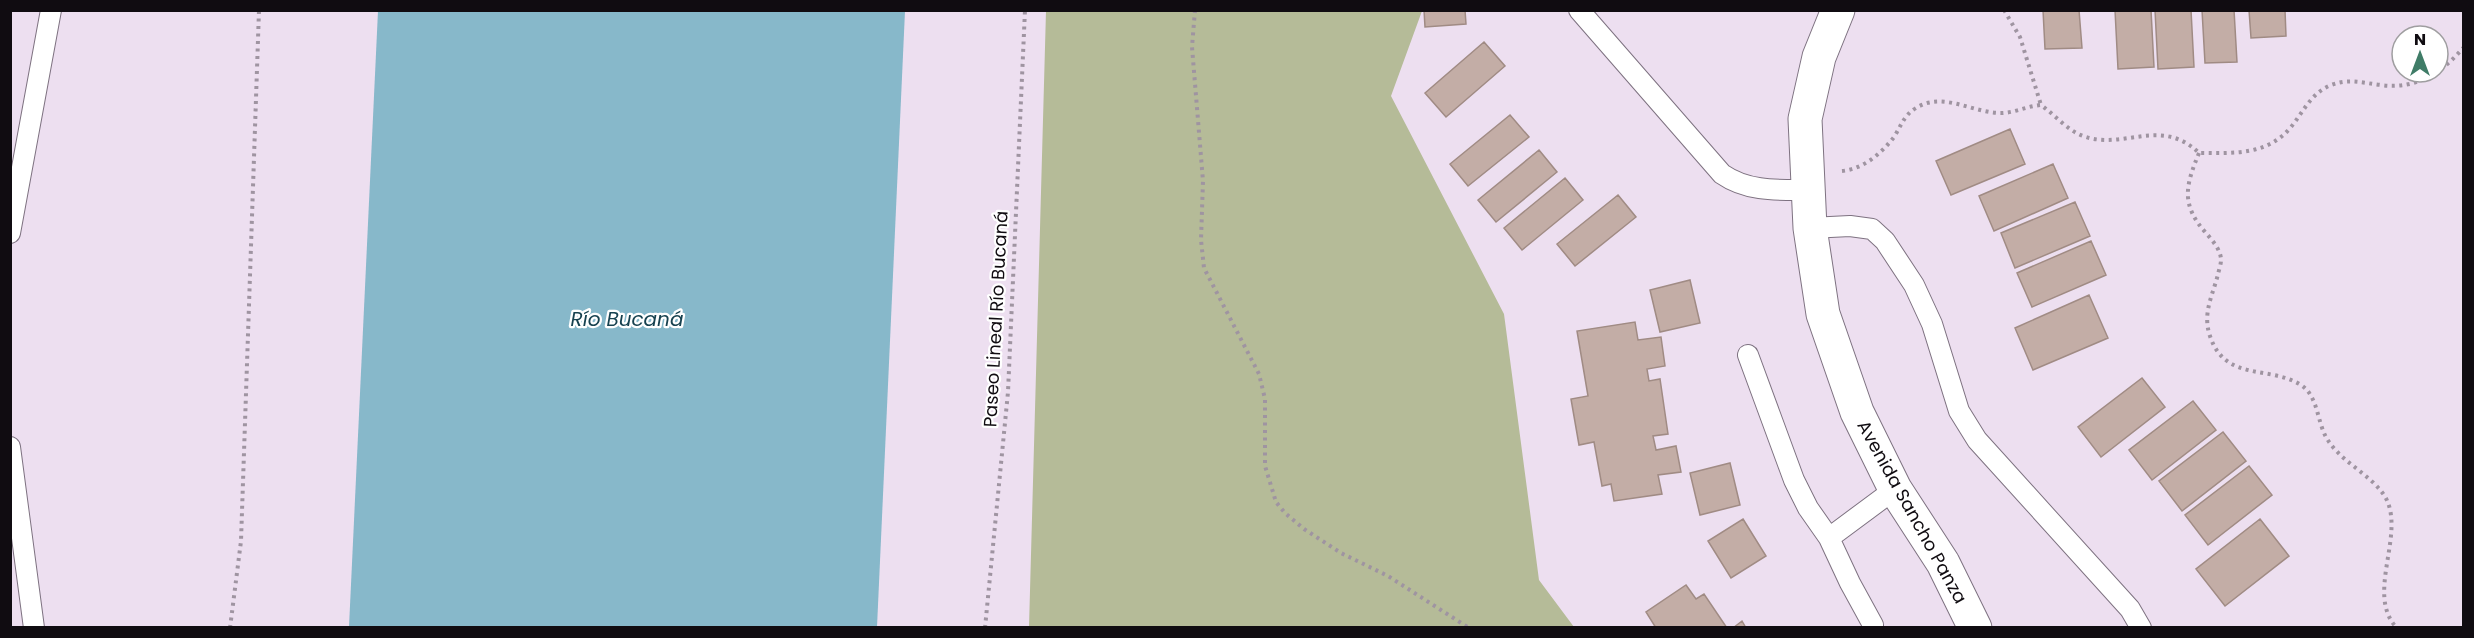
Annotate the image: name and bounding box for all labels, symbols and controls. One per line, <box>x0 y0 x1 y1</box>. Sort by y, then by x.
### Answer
north arrow <box>2390 24 2450 84</box>
text: N <box>2414 28 2426 51</box>
street label: Paseo Lineal Río Bucaná <box>977 210 1014 428</box>
water label: Río Bucaná <box>571 305 683 333</box>
street label: Avenida Sancho Panza <box>1852 416 1973 608</box>

